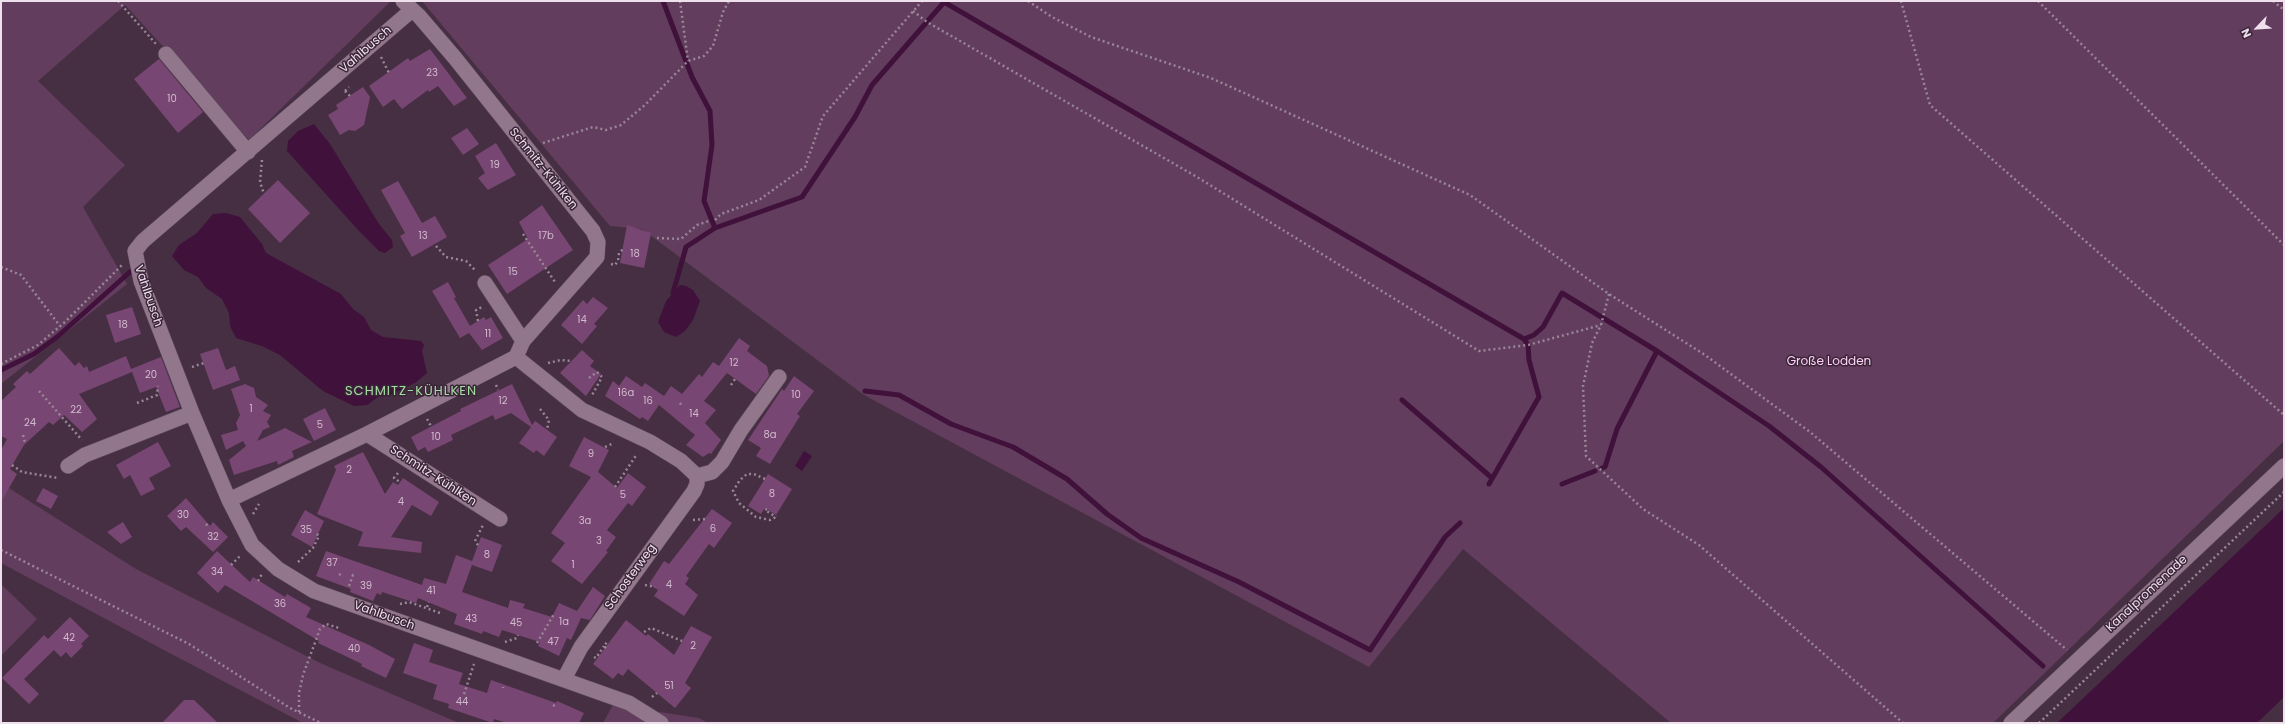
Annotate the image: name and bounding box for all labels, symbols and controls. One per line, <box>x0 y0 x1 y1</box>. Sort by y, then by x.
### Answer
north arrow <box>2237 8 2277 48</box>
street label: Vahlbusch <box>337 24 395 76</box>
text: N <box>2237 26 2255 40</box>
house number: 23 <box>426 67 438 79</box>
house number: 10 <box>167 93 177 105</box>
street label: Schmitz-Kühlken <box>506 125 580 213</box>
house number: 19 <box>490 159 500 171</box>
house number: 13 <box>418 230 428 242</box>
house number: 17b <box>538 230 554 242</box>
house number: 18 <box>630 248 640 260</box>
street label: Vahlbusch <box>131 263 165 329</box>
house number: 15 <box>508 266 518 278</box>
house number: 14 <box>577 314 587 326</box>
house number: 18 <box>118 319 128 331</box>
house number: 11 <box>485 328 491 340</box>
park label: Große Lodden <box>1787 355 1871 369</box>
house number: 12 <box>730 357 738 369</box>
house number: 20 <box>145 369 157 381</box>
district label: SCHMITZ-KÜHLKEN <box>345 384 477 400</box>
house number: 16a <box>618 387 634 399</box>
house number: 10 <box>791 389 801 401</box>
house number: 12 <box>499 395 507 407</box>
house number: 16 <box>643 395 653 407</box>
house number: 1 <box>249 403 253 415</box>
house number: 22 <box>70 404 82 416</box>
house number: 14 <box>689 408 699 420</box>
house number: 24 <box>24 417 36 429</box>
house number: 5 <box>317 419 323 431</box>
house number: 8a <box>763 429 777 441</box>
house number: 10 <box>431 431 441 443</box>
street label: Schmitz-Kühlken <box>387 443 479 509</box>
house number: 9 <box>588 448 594 460</box>
house number: 2 <box>346 464 352 476</box>
house number: 8 <box>769 488 775 500</box>
house number: 5 <box>620 489 626 501</box>
house number: 4 <box>398 496 404 508</box>
house number: 30 <box>177 509 189 521</box>
house number: 3a <box>579 515 591 527</box>
house number: 6 <box>710 523 716 535</box>
house number: 35 <box>300 524 312 536</box>
house number: 32 <box>207 531 219 543</box>
house number: 3 <box>596 535 602 547</box>
street label: Schosterweg <box>602 541 660 613</box>
house number: 8 <box>484 549 490 561</box>
street label: Kanalpromenade <box>2104 553 2190 635</box>
house number: 37 <box>326 557 338 569</box>
house number: 1 <box>571 559 575 571</box>
house number: 34 <box>211 566 223 578</box>
house number: 4 <box>666 579 672 591</box>
house number: 39 <box>360 580 372 592</box>
house number: 41 <box>426 585 436 597</box>
house number: 36 <box>274 598 286 610</box>
street label: Vahlbusch <box>352 598 416 634</box>
house number: 43 <box>465 613 477 625</box>
house number: 1a <box>559 616 569 628</box>
house number: 45 <box>510 617 522 629</box>
house number: 42 <box>63 632 75 644</box>
house number: 47 <box>547 636 559 648</box>
house number: 2 <box>690 640 696 652</box>
house number: 40 <box>348 643 360 655</box>
house number: 51 <box>664 680 674 692</box>
house number: 44 <box>456 696 468 708</box>

